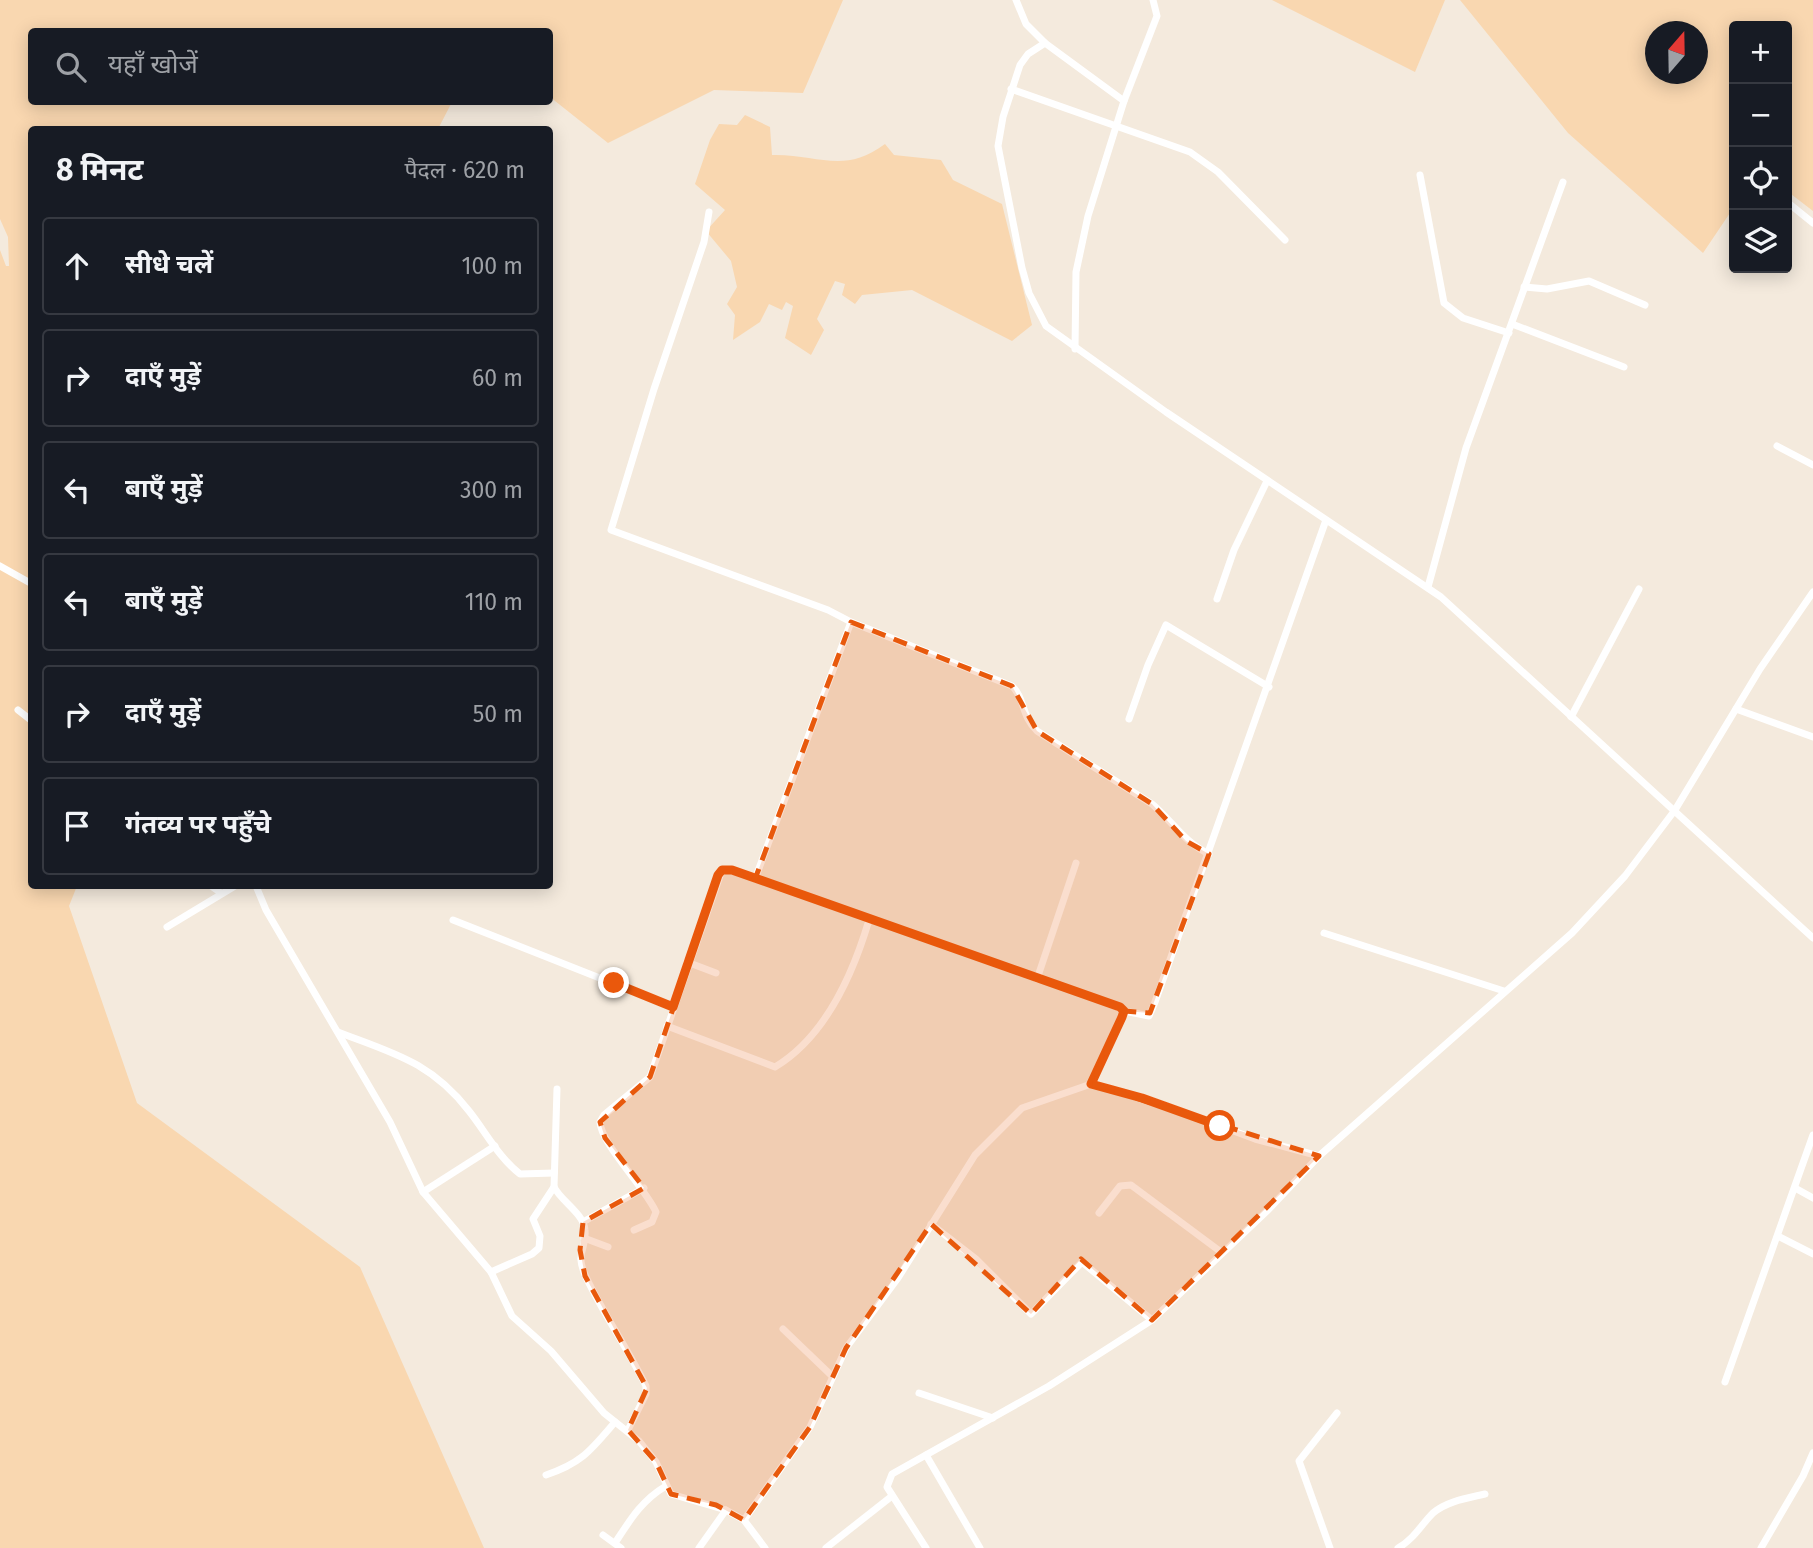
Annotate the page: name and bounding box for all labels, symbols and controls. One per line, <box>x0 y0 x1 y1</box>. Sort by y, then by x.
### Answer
north arrow <box>1645 21 1708 84</box>
map controls <box>1729 21 1792 273</box>
button: + <box>1729 21 1792 84</box>
search box <box>28 28 553 105</box>
icon: search <box>52 48 90 86</box>
text: यहाँ खोजें <box>108 49 198 80</box>
button: − <box>1729 84 1792 147</box>
button: locate <box>1729 147 1792 210</box>
text: 8 मिनट <box>56 152 144 188</box>
text: पैदल · 620 m <box>404 156 525 184</box>
button: layers <box>1729 210 1792 273</box>
icon: ahead <box>58 247 96 285</box>
text: सीधे चलें <box>125 249 213 280</box>
text: 100 m <box>462 252 523 280</box>
icon: right <box>58 359 96 397</box>
text: दाएँ मुड़ें <box>125 361 201 392</box>
text: 60 m <box>472 364 523 392</box>
icon: left <box>58 471 96 509</box>
text: बाएँ मुड़ें <box>125 473 202 504</box>
text: 300 m <box>460 476 523 504</box>
icon: left <box>58 583 96 621</box>
text: बाएँ मुड़ें <box>125 585 202 616</box>
text: 110 m <box>465 588 523 616</box>
icon: right <box>58 695 96 733</box>
text: दाएँ मुड़ें <box>125 697 201 728</box>
text: 50 m <box>473 700 523 728</box>
icon: arrive <box>58 807 96 845</box>
text: गंतव्य पर पहुँचे <box>125 809 271 840</box>
route end <box>598 967 629 998</box>
route start <box>1204 1110 1235 1141</box>

